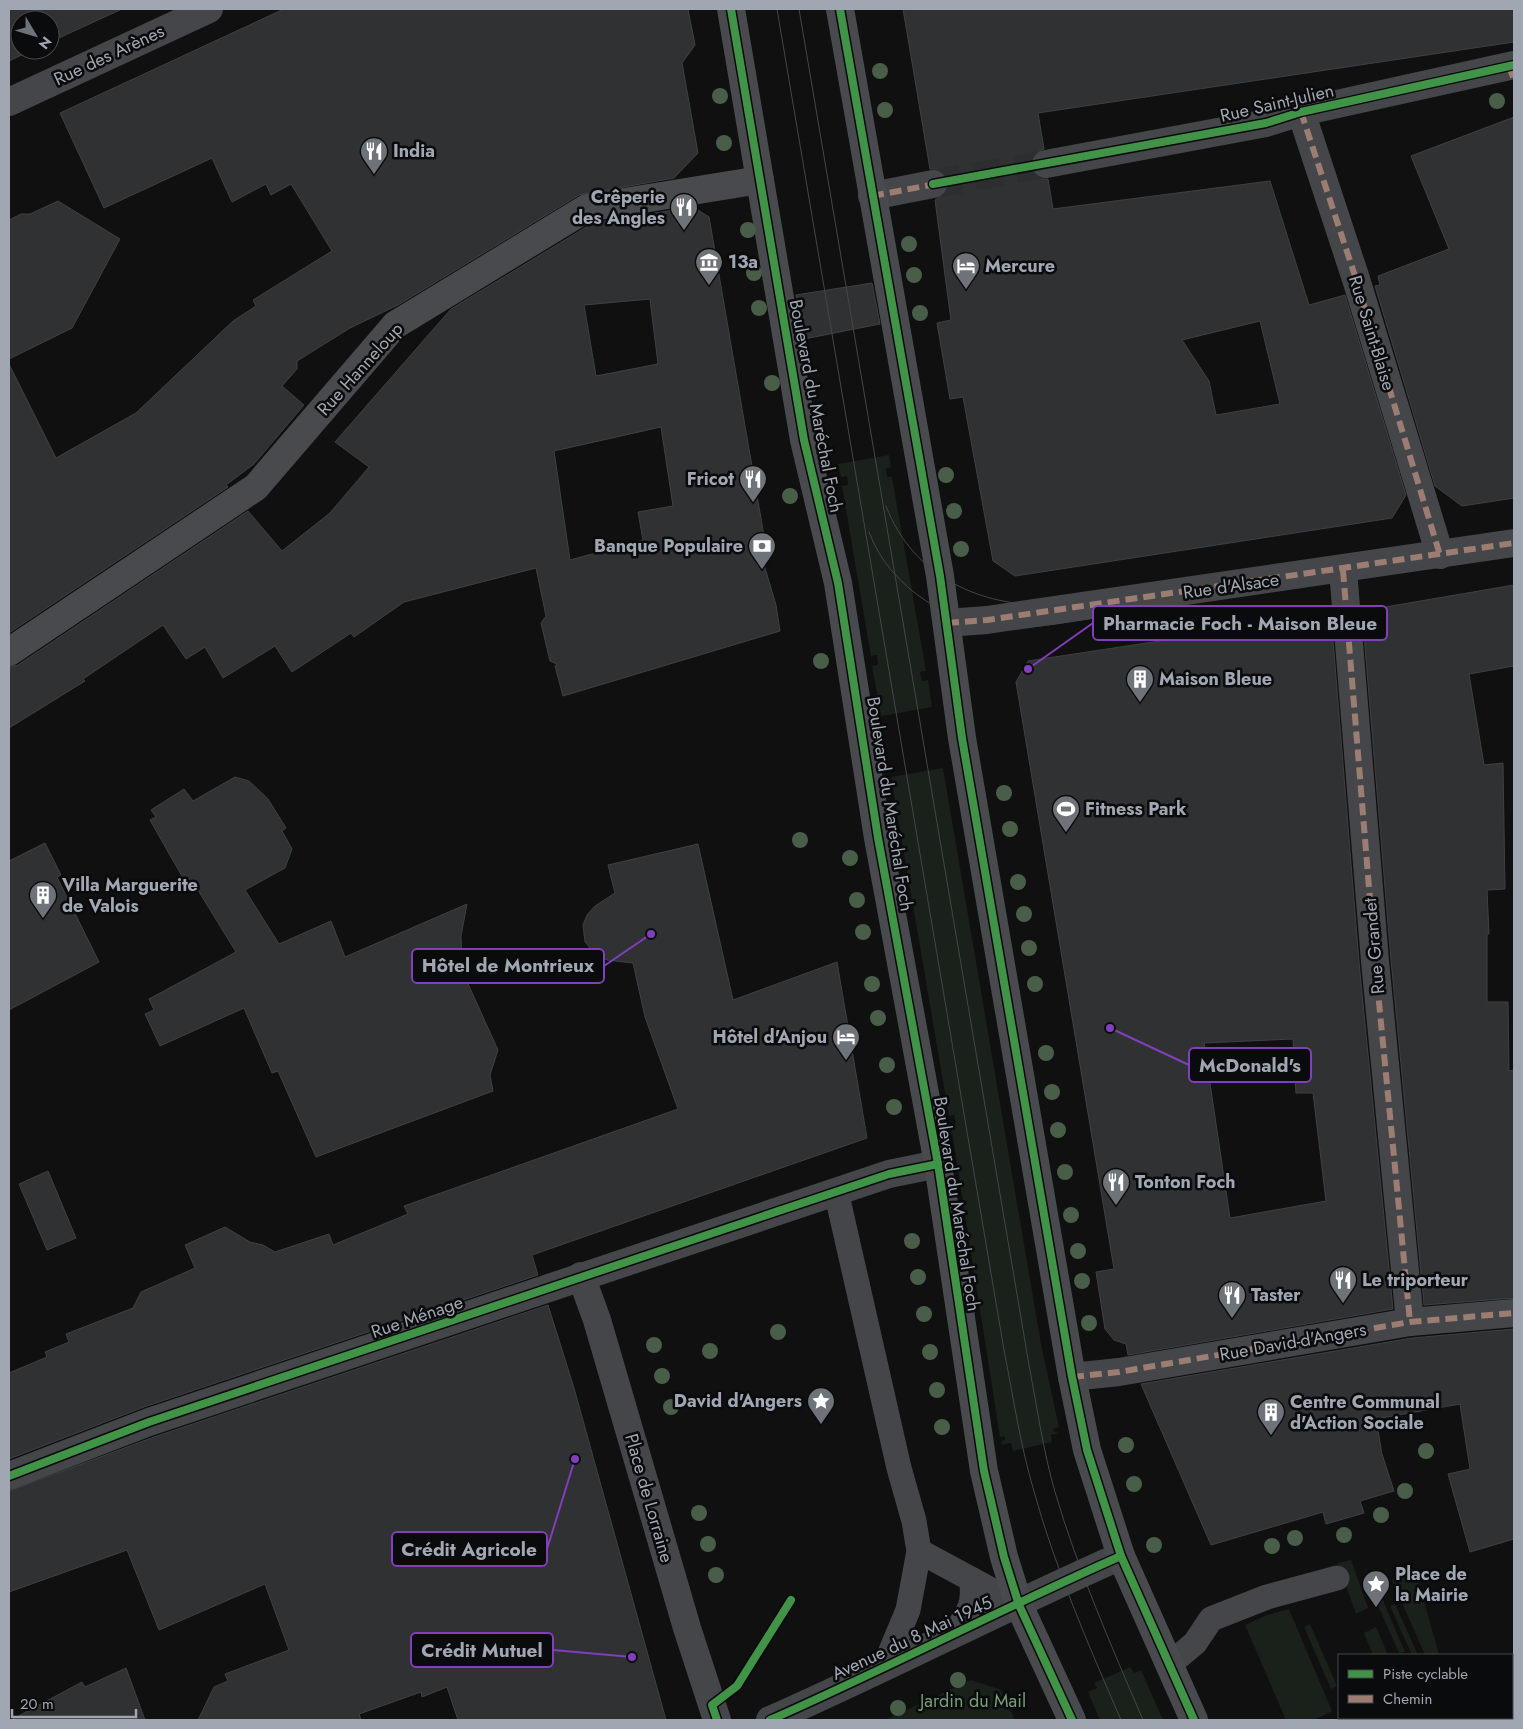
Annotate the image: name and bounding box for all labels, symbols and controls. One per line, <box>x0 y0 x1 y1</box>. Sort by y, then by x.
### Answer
north arrow <box>10 10 60 60</box>
street label: Rue des Arènes <box>49 18 169 92</box>
text: N <box>34 32 57 54</box>
street label: Rue Saint-Julien <box>1217 77 1337 129</box>
restaurant icon: India <box>359 136 389 175</box>
place label: India <box>393 138 435 164</box>
place label: Crêperie des Angles <box>572 184 665 231</box>
restaurant icon: Crêperie des Angles <box>669 192 699 231</box>
museum icon: 13a <box>694 247 724 286</box>
place label: 13a <box>728 249 758 275</box>
hotel icon: Mercure <box>951 251 981 290</box>
place label: Mercure <box>985 253 1055 279</box>
street label: Rue Saint-Blaise <box>1342 272 1402 394</box>
street label: Boulevard du Maréchal Foch <box>783 297 849 515</box>
street label: Rue Hanneloup <box>311 317 409 421</box>
restaurant icon: Fricot <box>738 464 768 503</box>
place label: Fricot <box>687 466 734 492</box>
bank icon: Banque Populaire <box>747 531 777 570</box>
place label: Banque Populaire <box>594 533 743 559</box>
street label: Rue d'Alsace <box>1181 566 1281 606</box>
callout: Pharmacie Foch - Maison Bleue <box>1093 606 1387 640</box>
text: Pharmacie Foch - Maison Bleue <box>1103 610 1377 637</box>
building icon: Maison Bleue <box>1125 664 1155 703</box>
place label: Maison Bleue <box>1159 666 1272 692</box>
street label: Boulevard du Maréchal Foch <box>860 695 920 913</box>
sports icon: Fitness Park <box>1051 794 1081 833</box>
place label: Fitness Park <box>1085 796 1187 822</box>
place label: Villa Marguerite de Valois <box>61 872 198 919</box>
building icon: Villa Marguerite de Valois <box>28 880 58 919</box>
street label: Rue Grandet <box>1357 896 1391 995</box>
callout: Hôtel de Montrieux <box>412 949 604 983</box>
text: Hôtel de Montrieux <box>422 952 595 979</box>
hotel icon: Hôtel d'Anjou <box>831 1022 861 1061</box>
place label: Hôtel d'Anjou <box>713 1024 827 1050</box>
callout: McDonald's <box>1189 1048 1311 1082</box>
text: McDonald's <box>1199 1052 1301 1079</box>
street label: Boulevard du Maréchal Foch <box>927 1095 987 1313</box>
restaurant icon: Tonton Foch <box>1101 1167 1131 1206</box>
place label: Tonton Foch <box>1135 1169 1236 1195</box>
restaurant icon: Le triporteur <box>1328 1265 1358 1304</box>
place label: Le triporteur <box>1362 1267 1469 1293</box>
restaurant icon: Taster <box>1217 1280 1247 1319</box>
place label: Taster <box>1251 1282 1301 1308</box>
street label: Rue Ménage <box>368 1289 466 1345</box>
street label: Rue David-d'Angers <box>1218 1316 1368 1368</box>
place icon: David d'Angers <box>806 1386 836 1425</box>
place label: David d'Angers <box>674 1388 802 1414</box>
place label: Centre Communal d'Action Sociale <box>1290 1389 1440 1436</box>
building icon: Centre Communal d'Action Sociale <box>1256 1397 1286 1436</box>
street label: Place de Lorraine <box>618 1430 680 1566</box>
callout: Crédit Agricole <box>392 1532 547 1566</box>
text: Crédit Agricole <box>401 1536 537 1563</box>
place label: Place de la Mairie <box>1395 1561 1468 1608</box>
place icon: Place de la Mairie <box>1361 1569 1391 1608</box>
street label: Avenue du 8 Mai 1945 <box>828 1589 996 1687</box>
callout: Crédit Mutuel <box>411 1633 553 1667</box>
text: Crédit Mutuel <box>421 1637 543 1664</box>
legend <box>1338 1654 1513 1719</box>
text: Piste cyclable <box>1383 1663 1468 1685</box>
scale bar <box>12 1686 136 1718</box>
park label: Jardin du Mail <box>918 1688 1026 1714</box>
text: Chemin <box>1383 1688 1432 1710</box>
text: 20 m <box>20 1693 54 1715</box>

